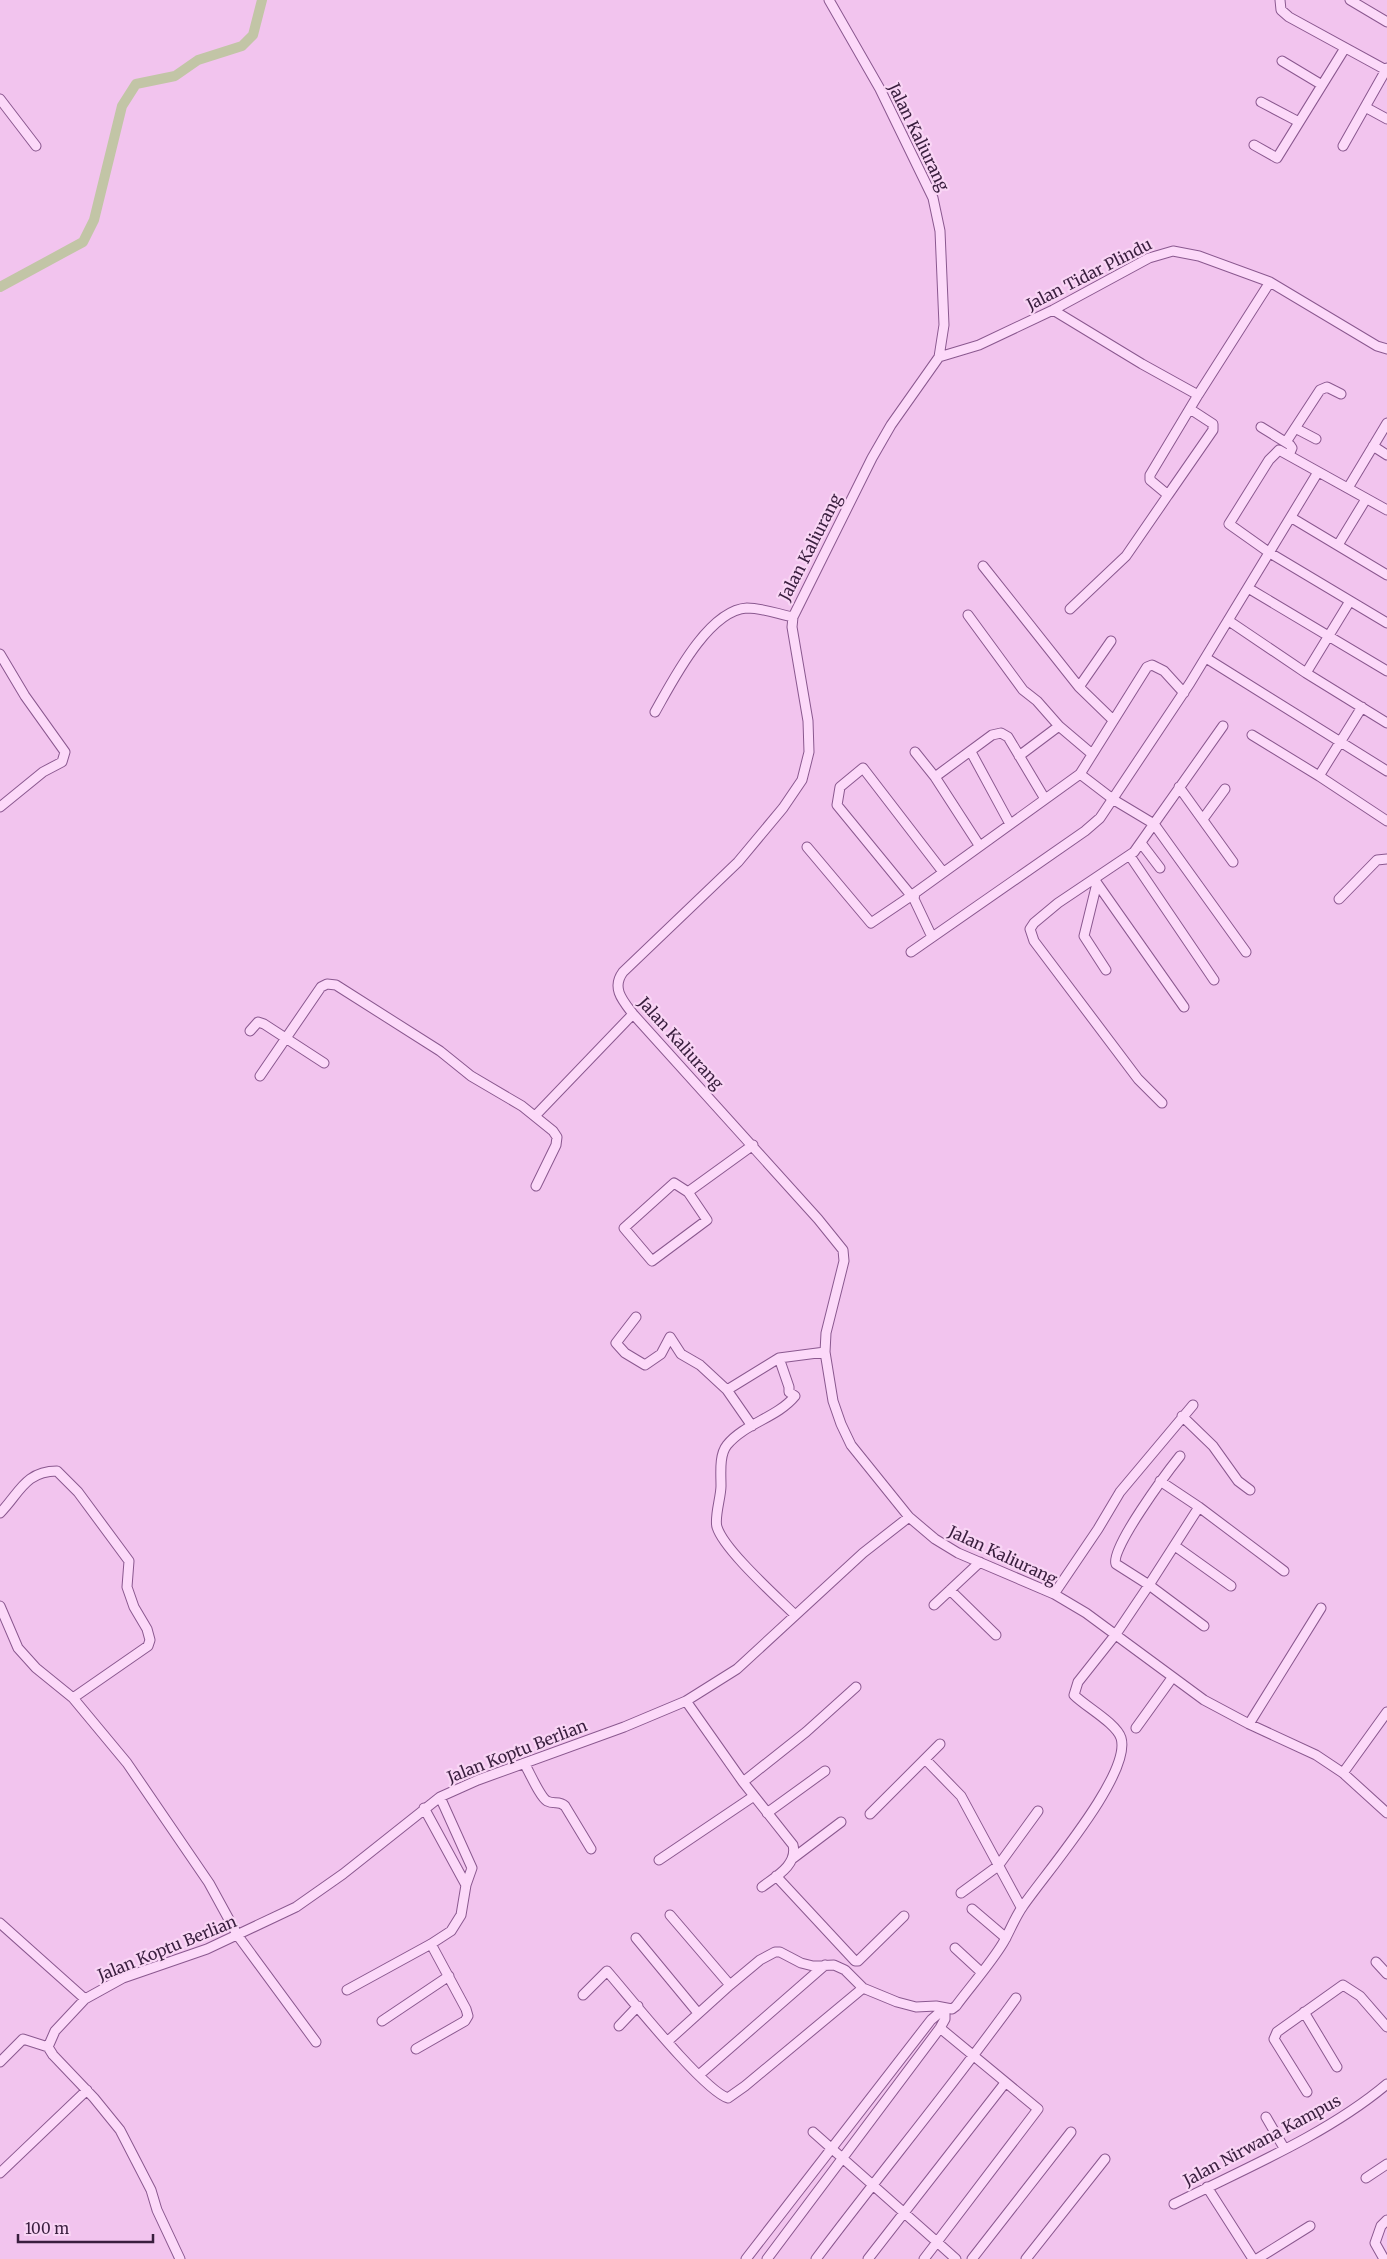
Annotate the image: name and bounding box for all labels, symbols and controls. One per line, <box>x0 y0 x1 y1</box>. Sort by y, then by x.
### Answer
street label: Jalan Kaliurang <box>884 79 954 195</box>
street label: Jalan Tidar Plindu <box>1022 234 1155 315</box>
street label: Jalan Kaliurang <box>774 490 846 605</box>
street label: Jalan Kaliurang <box>633 992 728 1094</box>
street label: Jalan Kaliurang <box>944 1521 1061 1589</box>
street label: Jalan Koptu Berlian <box>443 1715 590 1787</box>
street label: Jalan Koptu Berlian <box>94 1911 240 1985</box>
street label: Jalan Nirwana Kampus <box>1179 2090 1344 2190</box>
scale bar <box>18 2212 152 2244</box>
text: 100 m <box>25 2219 69 2238</box>

